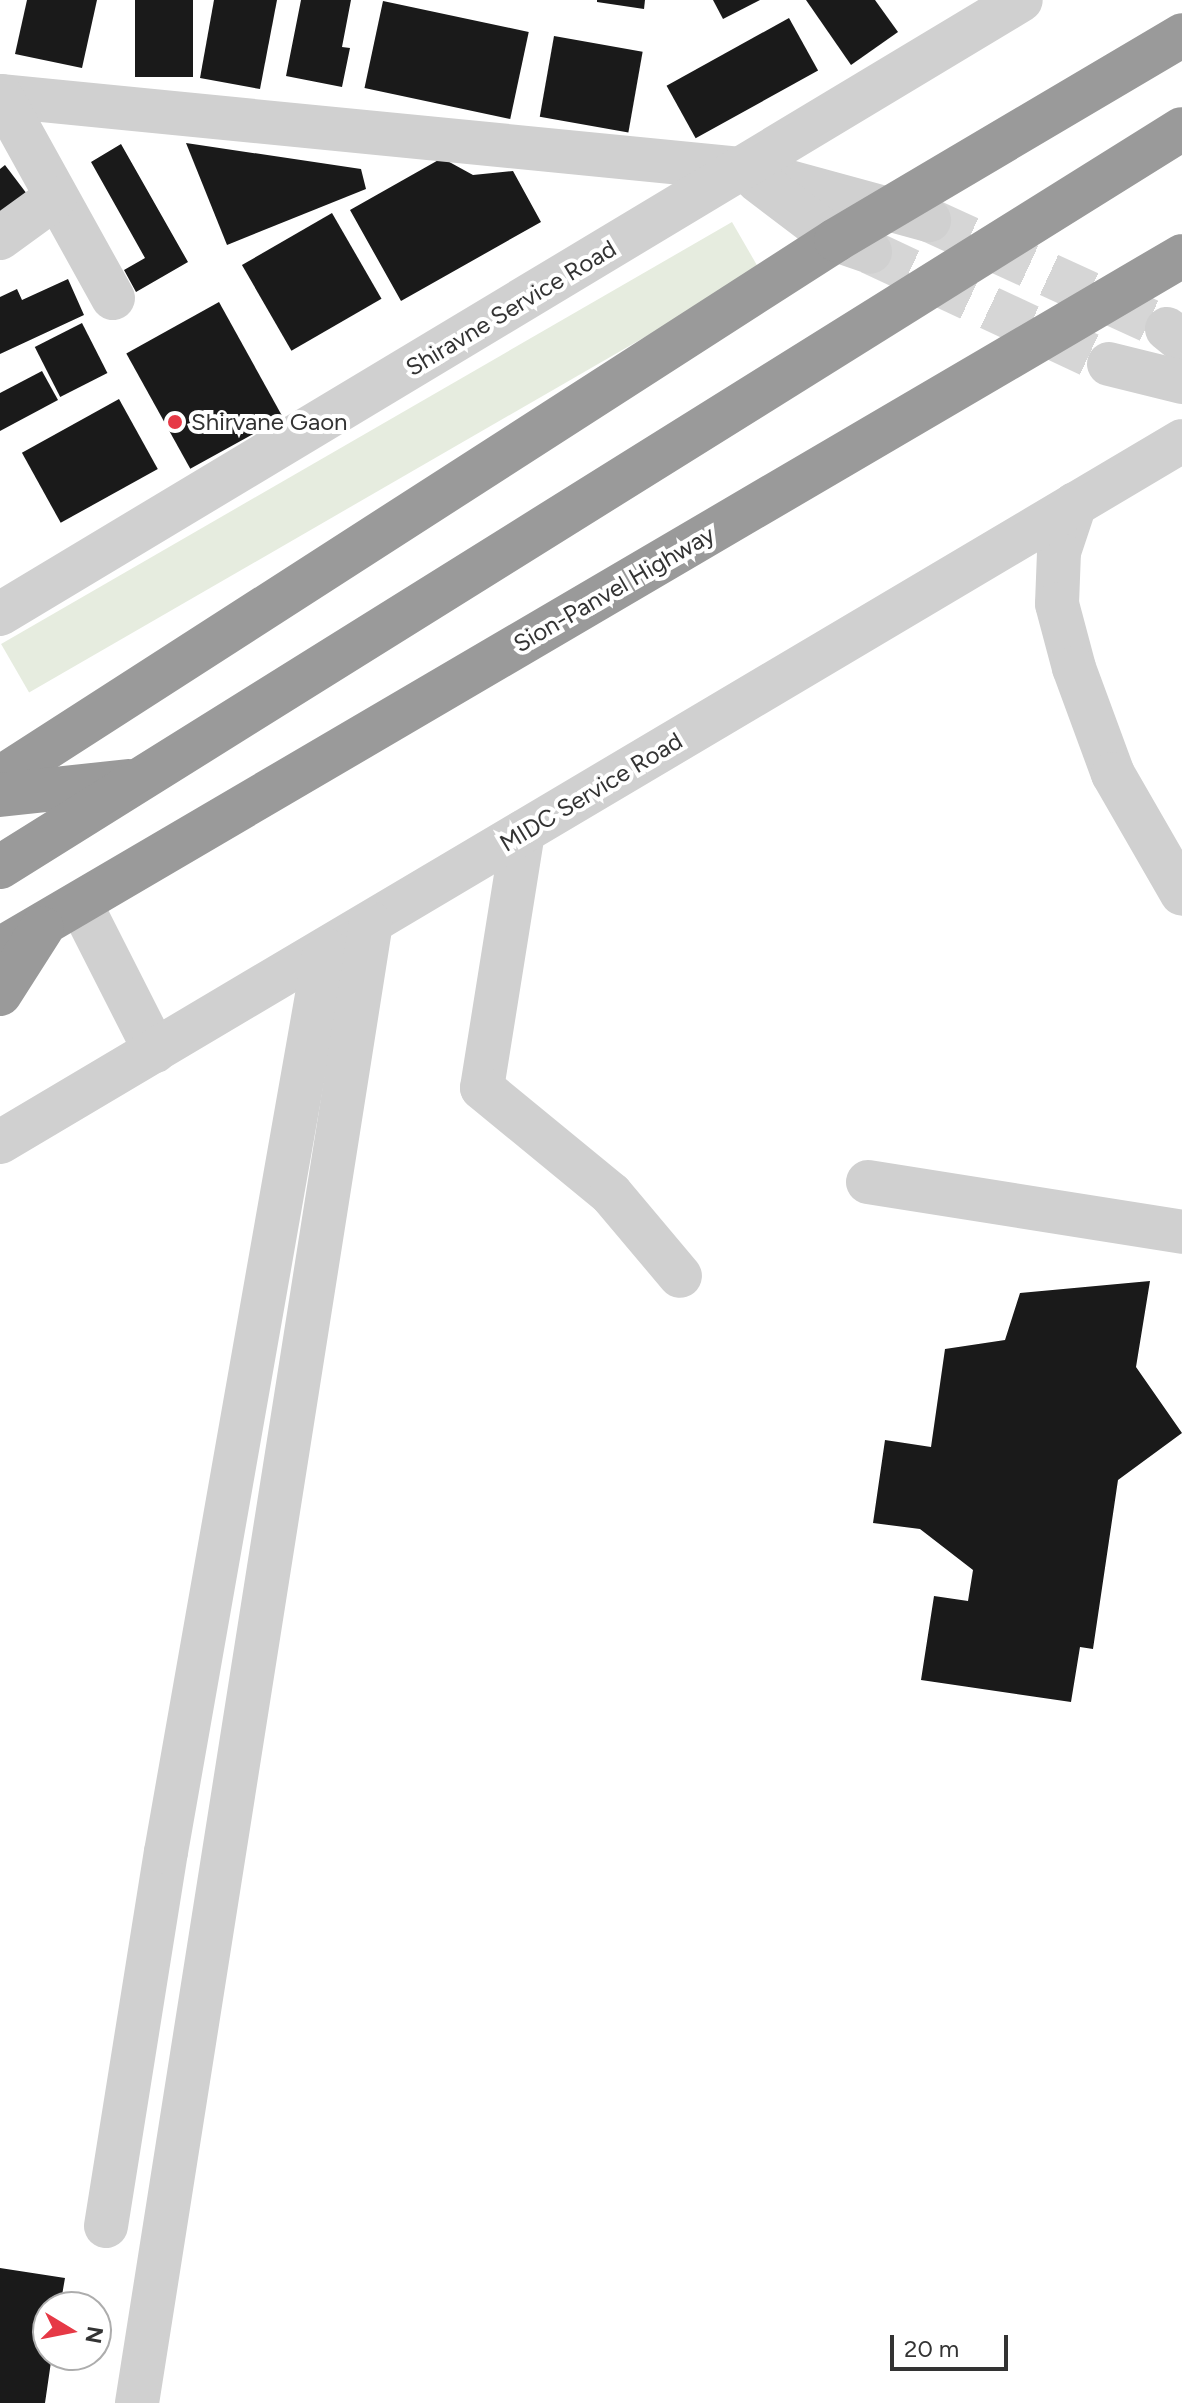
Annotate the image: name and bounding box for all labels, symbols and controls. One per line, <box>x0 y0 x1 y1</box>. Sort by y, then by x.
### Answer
street label: Shiravne Service Road <box>401 234 621 382</box>
place label: Shirvane Gaon <box>191 408 347 436</box>
marker: Shirvane Gaon <box>166 413 184 431</box>
street label: Sion-Panvel Highway <box>508 520 720 658</box>
street label: MIDC Service Road <box>495 726 687 858</box>
north arrow <box>32 2291 112 2371</box>
scale bar <box>894 2319 1012 2369</box>
text: N <box>79 2324 109 2346</box>
text: 20 m <box>904 2334 959 2363</box>

